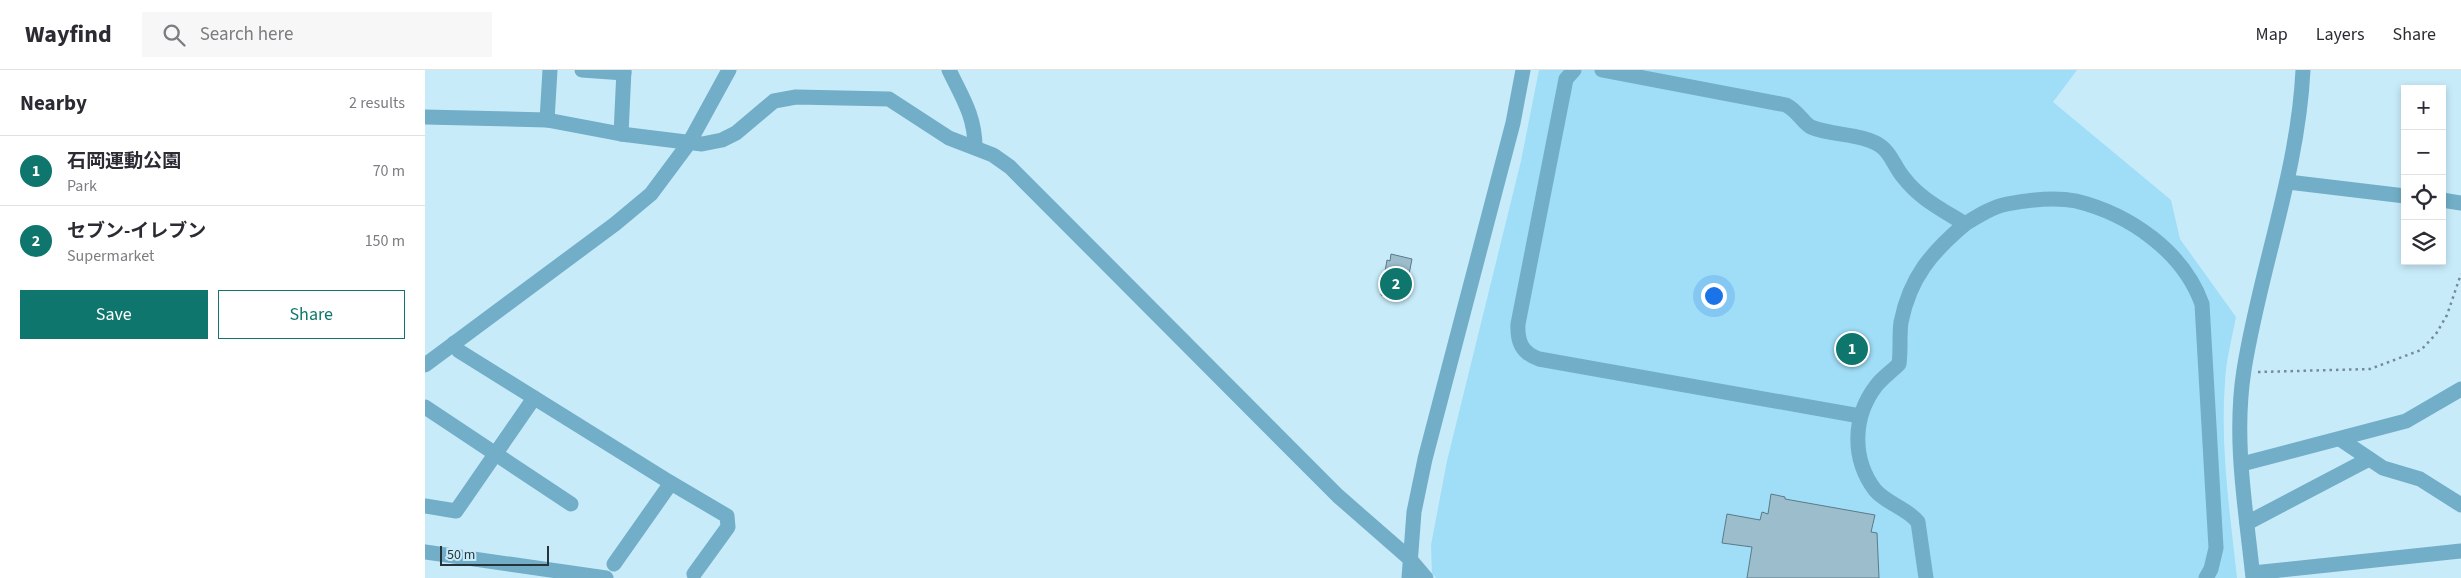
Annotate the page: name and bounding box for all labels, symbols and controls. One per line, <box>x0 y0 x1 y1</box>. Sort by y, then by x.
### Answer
search box <box>142 12 492 57</box>
text: Wayfind <box>25 17 112 52</box>
icon: search <box>160 21 188 49</box>
text: Search here <box>200 21 293 48</box>
text: Map <box>2256 22 2288 47</box>
text: Layers <box>2316 22 2365 47</box>
text: Share <box>2393 22 2436 47</box>
map controls <box>2401 85 2446 265</box>
button: + <box>2401 85 2446 130</box>
text: Nearby <box>20 88 87 118</box>
text: 2 results <box>349 92 405 114</box>
button: − <box>2401 130 2446 175</box>
text: 石岡運動公園 <box>67 148 181 175</box>
text: 1 <box>32 160 40 182</box>
text: 70 m <box>373 160 405 182</box>
text: Park <box>67 175 97 197</box>
button: locate <box>2401 175 2446 220</box>
text: セブン-イレブン <box>67 218 206 245</box>
button: layers <box>2401 220 2446 265</box>
text: 2 <box>32 230 40 252</box>
text: 150 m <box>365 230 405 252</box>
text: Supermarket <box>67 245 154 267</box>
pin: 2 <box>1380 265 1412 303</box>
your location <box>1701 283 1727 309</box>
button: Save <box>20 290 208 339</box>
button: Share <box>218 290 405 339</box>
pin: 1 <box>1836 330 1868 368</box>
scale bar <box>440 543 549 566</box>
text: 50 m <box>447 545 475 565</box>

